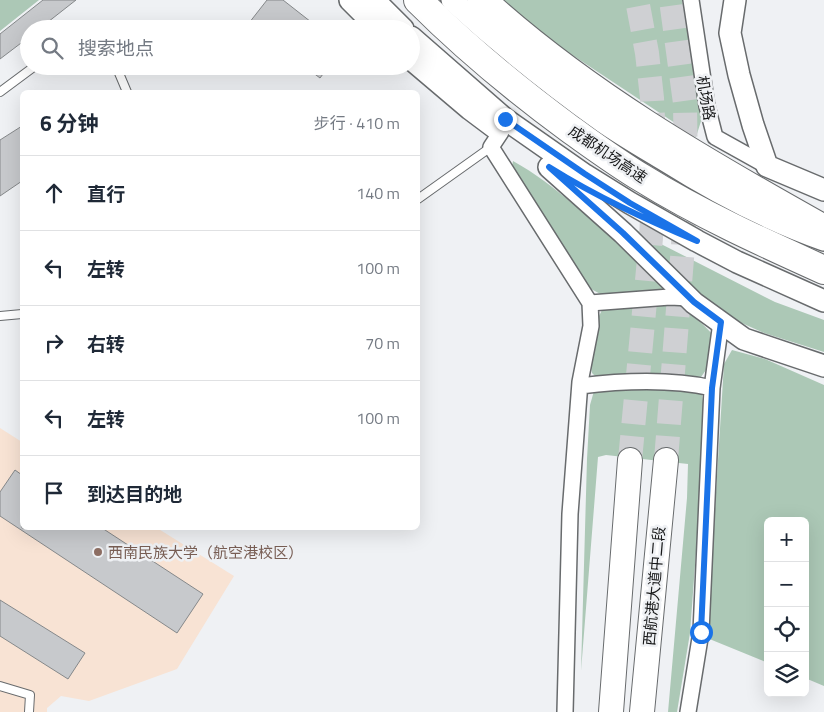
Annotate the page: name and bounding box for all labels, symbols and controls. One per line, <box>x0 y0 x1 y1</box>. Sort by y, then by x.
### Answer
search box <box>20 20 420 75</box>
text: 搜索地点 <box>78 33 154 62</box>
icon: search <box>38 34 66 62</box>
street label: 机场路 <box>691 74 721 122</box>
text: 6 分钟 <box>40 107 98 139</box>
route end <box>494 108 517 131</box>
text: 步行 · 410 m <box>314 111 400 135</box>
street label: 成都机场高速 <box>564 119 652 189</box>
icon: ahead <box>40 179 68 207</box>
text: 直行 <box>87 179 125 208</box>
text: 140 m <box>356 181 400 205</box>
icon: left <box>40 254 68 282</box>
text: 左转 <box>87 254 125 283</box>
text: 100 m <box>356 256 400 280</box>
icon: right <box>40 329 68 357</box>
text: 右转 <box>87 329 125 358</box>
text: 70 m <box>365 331 400 355</box>
icon: left <box>40 404 68 432</box>
text: 左转 <box>87 404 125 433</box>
text: 100 m <box>356 406 400 430</box>
icon: arrive <box>40 479 68 507</box>
text: 到达目的地 <box>87 479 182 508</box>
map controls <box>764 517 809 697</box>
button: + <box>764 517 809 562</box>
street label: 西航港大道中二段 <box>637 525 671 647</box>
place label: 西南民族大学（航空港校区） <box>108 541 303 564</box>
marker: 西南民族大学（航空港校区） <box>92 546 104 558</box>
button: − <box>764 562 809 607</box>
button: locate <box>764 607 809 652</box>
route start <box>690 621 713 644</box>
button: layers <box>764 652 809 697</box>

